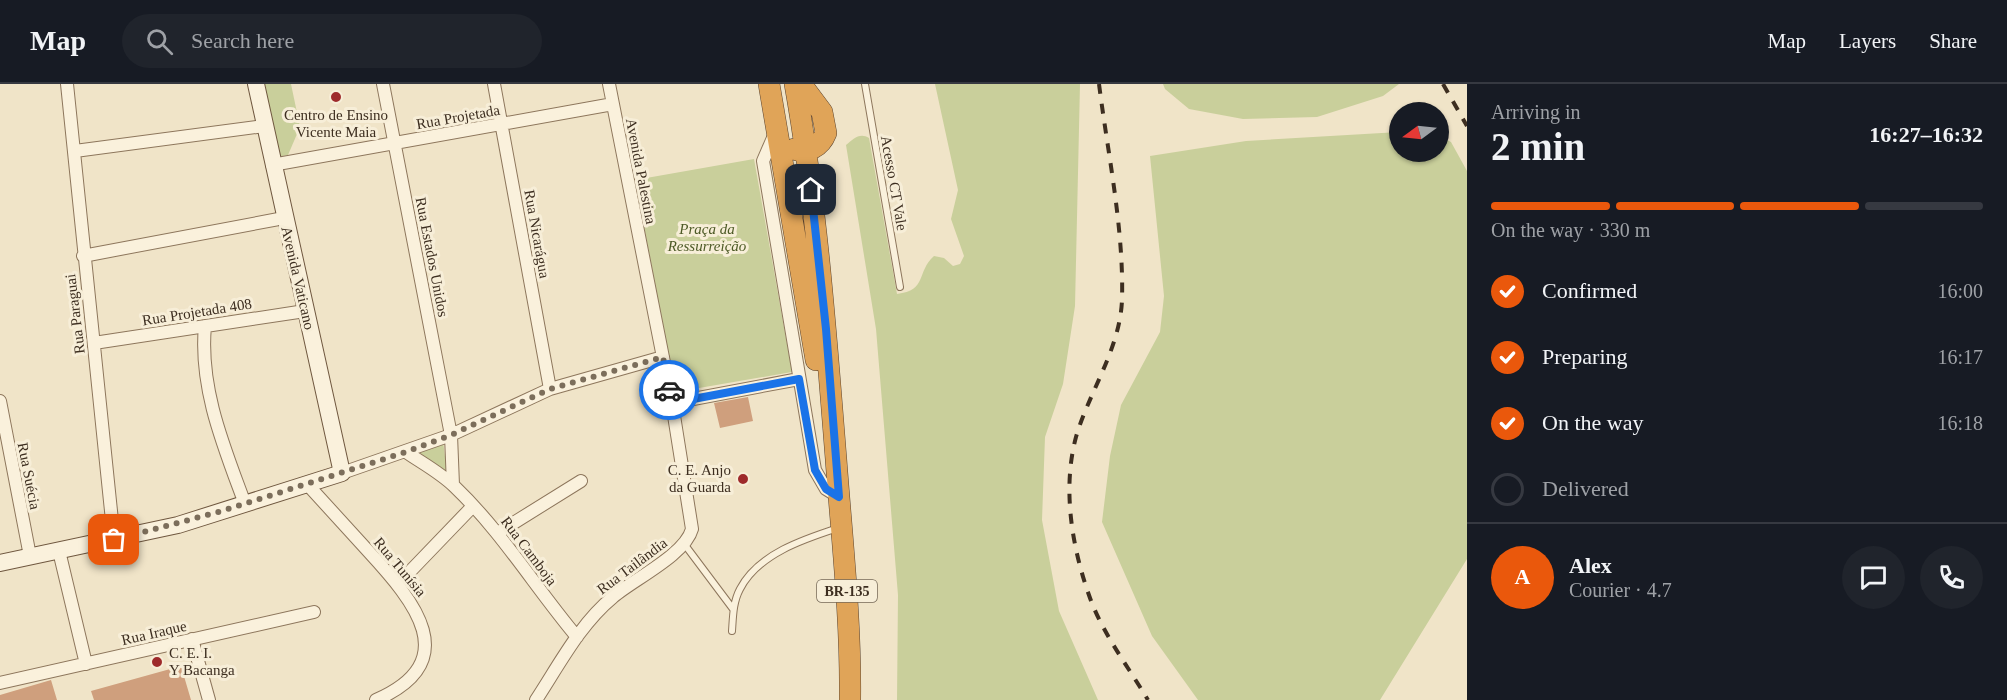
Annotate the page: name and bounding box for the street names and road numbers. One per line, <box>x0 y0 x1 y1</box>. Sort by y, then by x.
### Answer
street label: Rua Projetada <box>415 102 501 132</box>
street label: Avenida Palestina <box>623 117 659 226</box>
street label: Acesso CT Vale <box>878 134 910 232</box>
street label: Rua Nicarágua <box>521 189 553 280</box>
street label: Rua Estados Unidos <box>413 196 451 318</box>
street label: Avenida Vaticano <box>278 225 318 331</box>
street label: Rua Paraguai <box>62 273 88 355</box>
street label: Rua Projetada 408 <box>141 295 253 329</box>
street label: Rua Suécia <box>15 441 43 511</box>
street label: Rua Camboja <box>498 513 560 589</box>
street label: Rua Tunísia <box>371 534 430 600</box>
street label: Rua Tailândia <box>594 534 670 597</box>
road number: BR-135 <box>817 580 877 602</box>
street label: Rua Iraque <box>120 618 188 648</box>

